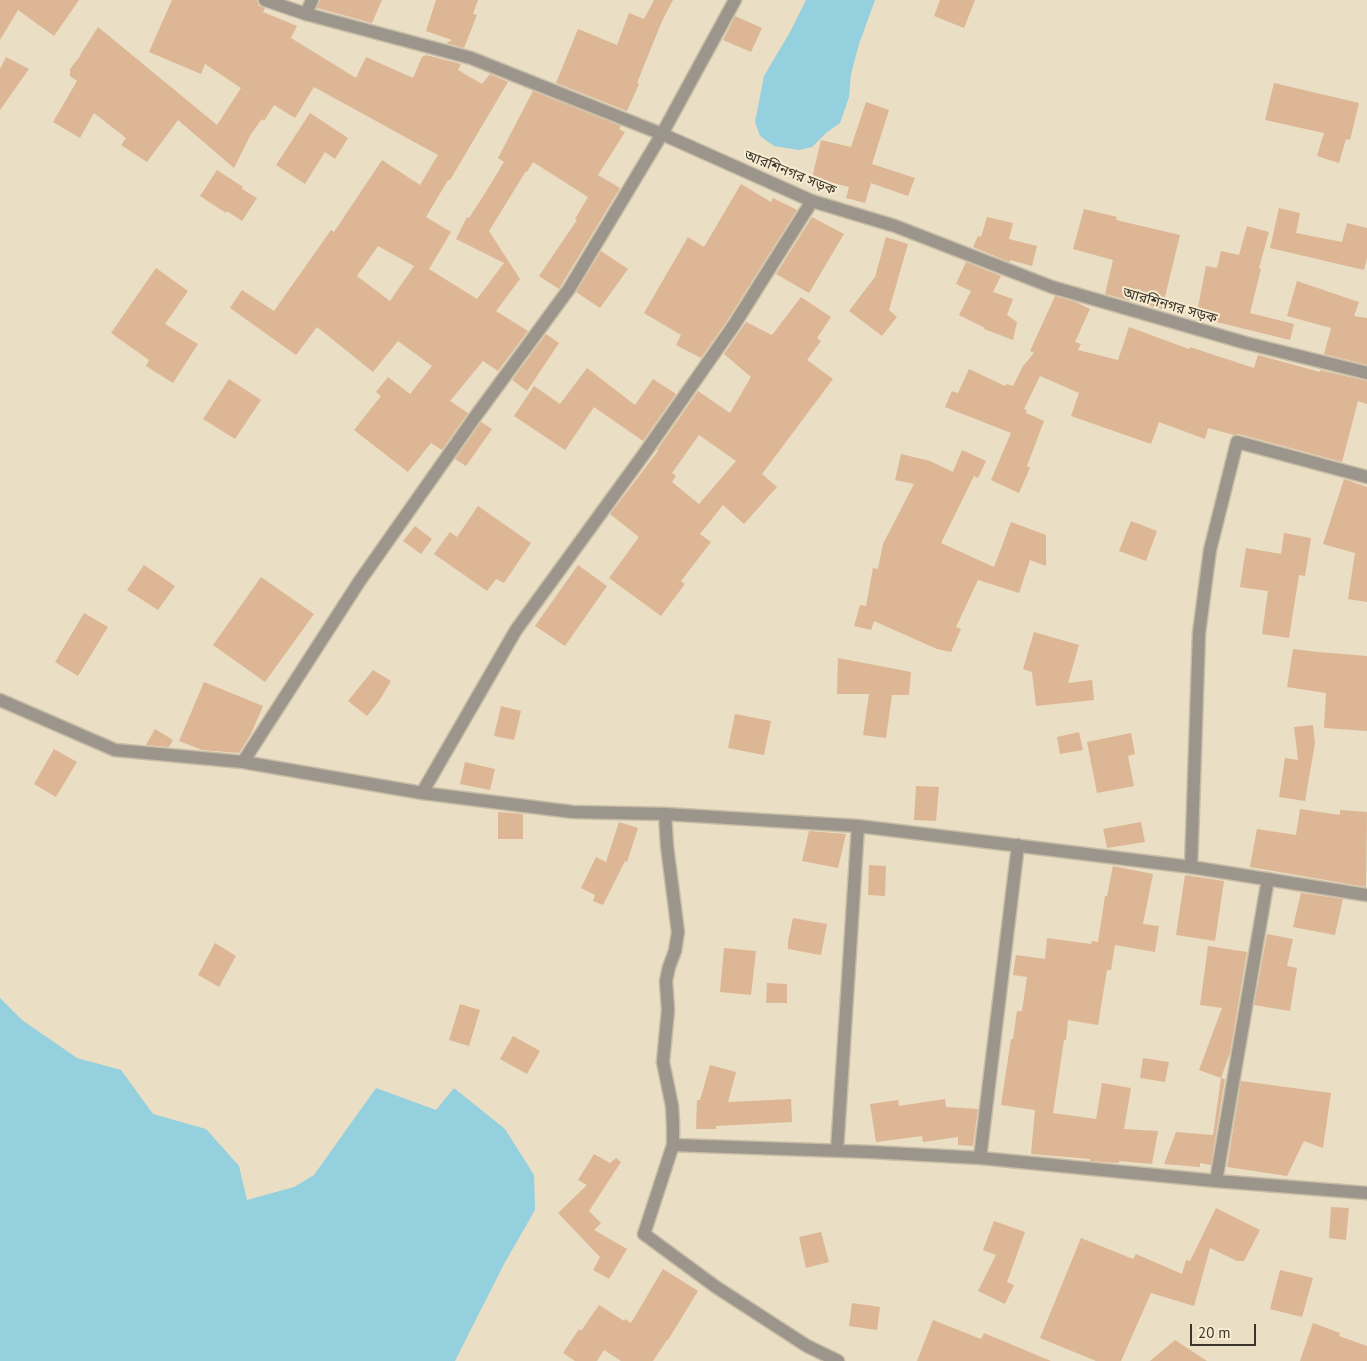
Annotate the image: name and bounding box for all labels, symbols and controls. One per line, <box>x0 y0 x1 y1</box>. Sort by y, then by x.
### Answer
street label: আরশিনগর সড়ক <box>742 147 838 199</box>
street label: আরশিনগর সড়ক <box>1121 285 1219 327</box>
scale bar <box>1192 1314 1258 1346</box>
text: 20 m <box>1198 1323 1231 1342</box>

